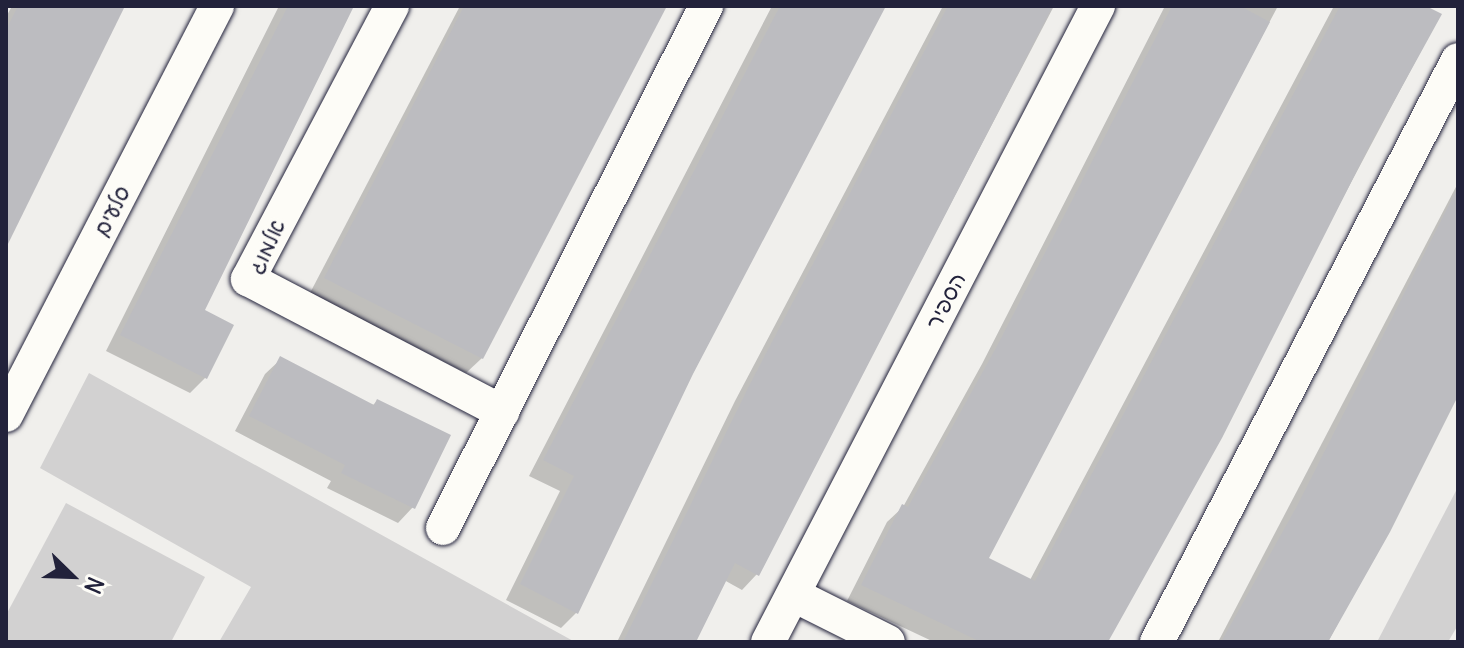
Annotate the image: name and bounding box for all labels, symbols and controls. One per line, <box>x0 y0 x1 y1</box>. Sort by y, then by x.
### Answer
street label: סלעים <box>88 181 136 241</box>
street label: אלמוג <box>243 215 291 279</box>
street label: הספיר <box>920 268 972 334</box>
north arrow <box>32 536 112 616</box>
text: N <box>78 573 110 598</box>

